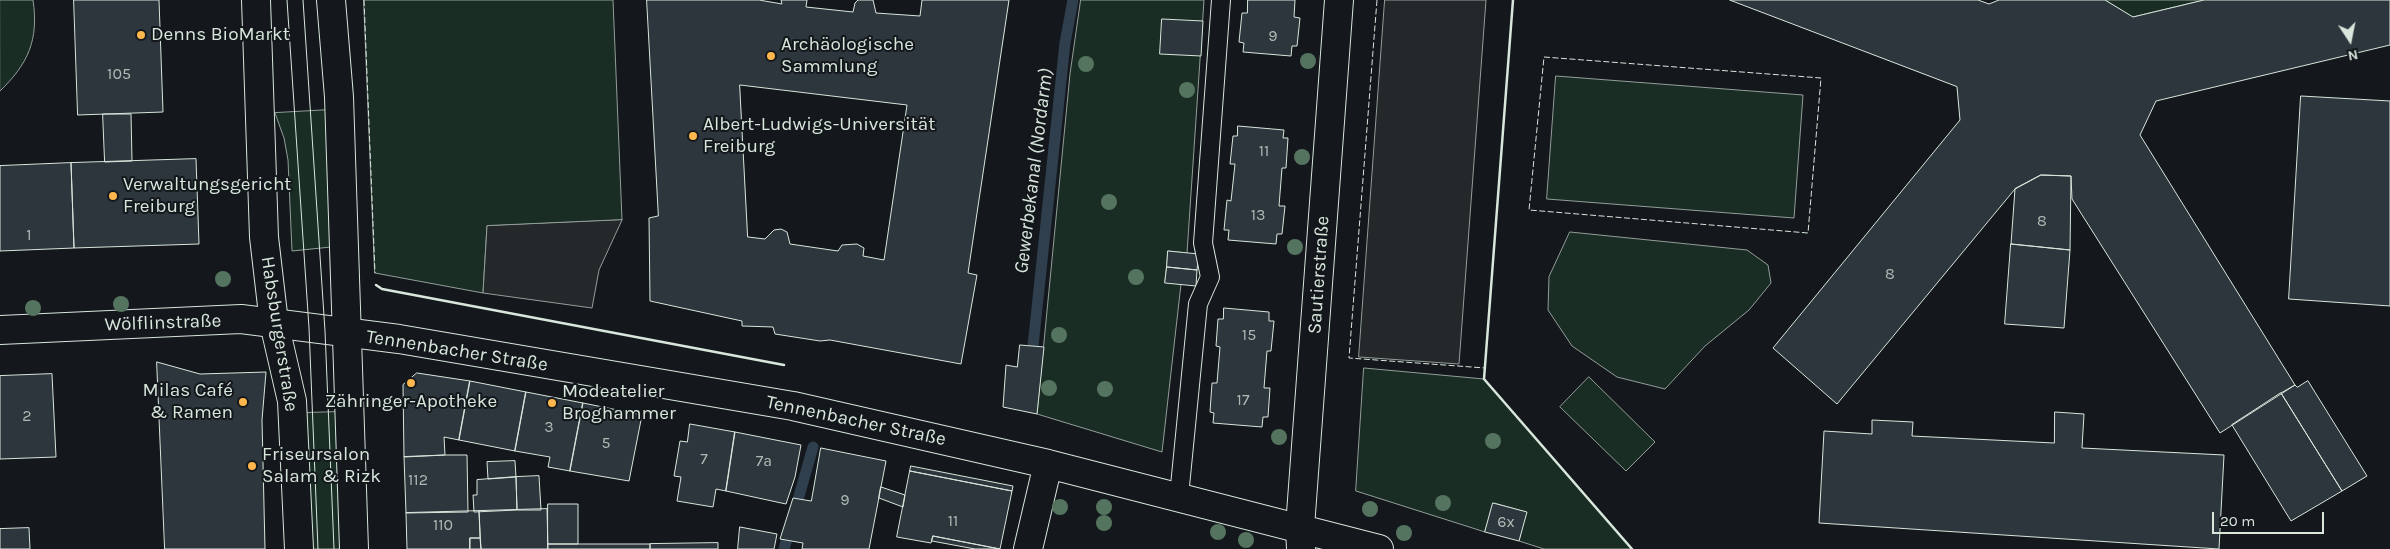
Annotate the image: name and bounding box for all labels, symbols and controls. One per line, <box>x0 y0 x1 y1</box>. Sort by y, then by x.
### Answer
north arrow <box>2325 15 2375 65</box>
place label: Denns BioMarkt <box>151 24 290 46</box>
house number: 9 <box>1268 26 1278 46</box>
marker: Denns BioMarkt <box>135 29 147 41</box>
place label: Archäologische Sammlung <box>781 34 914 78</box>
text: N <box>2346 46 2360 65</box>
marker: Archäologische Sammlung <box>765 50 777 62</box>
house number: 105 <box>107 64 131 84</box>
water label: Gewerbekanal (Nordarm) <box>1010 67 1058 275</box>
place label: Albert-Ludwigs-Universität Freiburg <box>703 114 935 158</box>
marker: Albert-Ludwigs-Universität Freiburg <box>687 130 699 142</box>
house number: 11 <box>1259 141 1269 161</box>
place label: Verwaltungsgericht Freiburg <box>123 174 292 218</box>
marker: Verwaltungsgericht Freiburg <box>107 190 119 202</box>
house number: 13 <box>1251 205 1265 225</box>
house number: 8 <box>2037 211 2047 231</box>
street label: Sautierstraße <box>1303 215 1335 335</box>
house number: 1 <box>26 225 32 245</box>
street label: Habsburgerstraße <box>255 255 303 413</box>
house number: 8 <box>1885 264 1895 284</box>
street label: Wölflinstraße <box>104 310 222 336</box>
street label: Tennenbacher Straße <box>365 325 549 377</box>
house number: 15 <box>1242 325 1256 345</box>
marker: Zähringer-Apotheke <box>405 377 417 389</box>
place label: Milas Café & Ramen <box>143 380 233 424</box>
place label: Modeatelier Broghammer <box>562 381 676 425</box>
house number: 17 <box>1237 390 1249 410</box>
place label: Zähringer-Apotheke <box>325 391 497 413</box>
street label: Tennenbacher Straße <box>764 391 948 451</box>
marker: Milas Café & Ramen <box>237 396 249 408</box>
marker: Modeatelier Broghammer <box>546 397 558 409</box>
house number: 2 <box>22 406 32 426</box>
house number: 3 <box>544 417 554 437</box>
house number: 5 <box>601 433 611 453</box>
place label: Friseursalon Salam & Rizk <box>262 444 381 488</box>
house number: 7 <box>700 449 708 469</box>
house number: 7a <box>756 451 772 471</box>
marker: Friseursalon Salam & Rizk <box>246 460 258 472</box>
house number: 112 <box>408 470 428 490</box>
house number: 9 <box>840 490 850 510</box>
scale bar <box>2215 502 2328 534</box>
house number: 11 <box>948 511 958 531</box>
house number: 6x <box>1497 512 1515 532</box>
text: 20 m <box>2220 512 2255 530</box>
house number: 110 <box>433 515 453 535</box>

